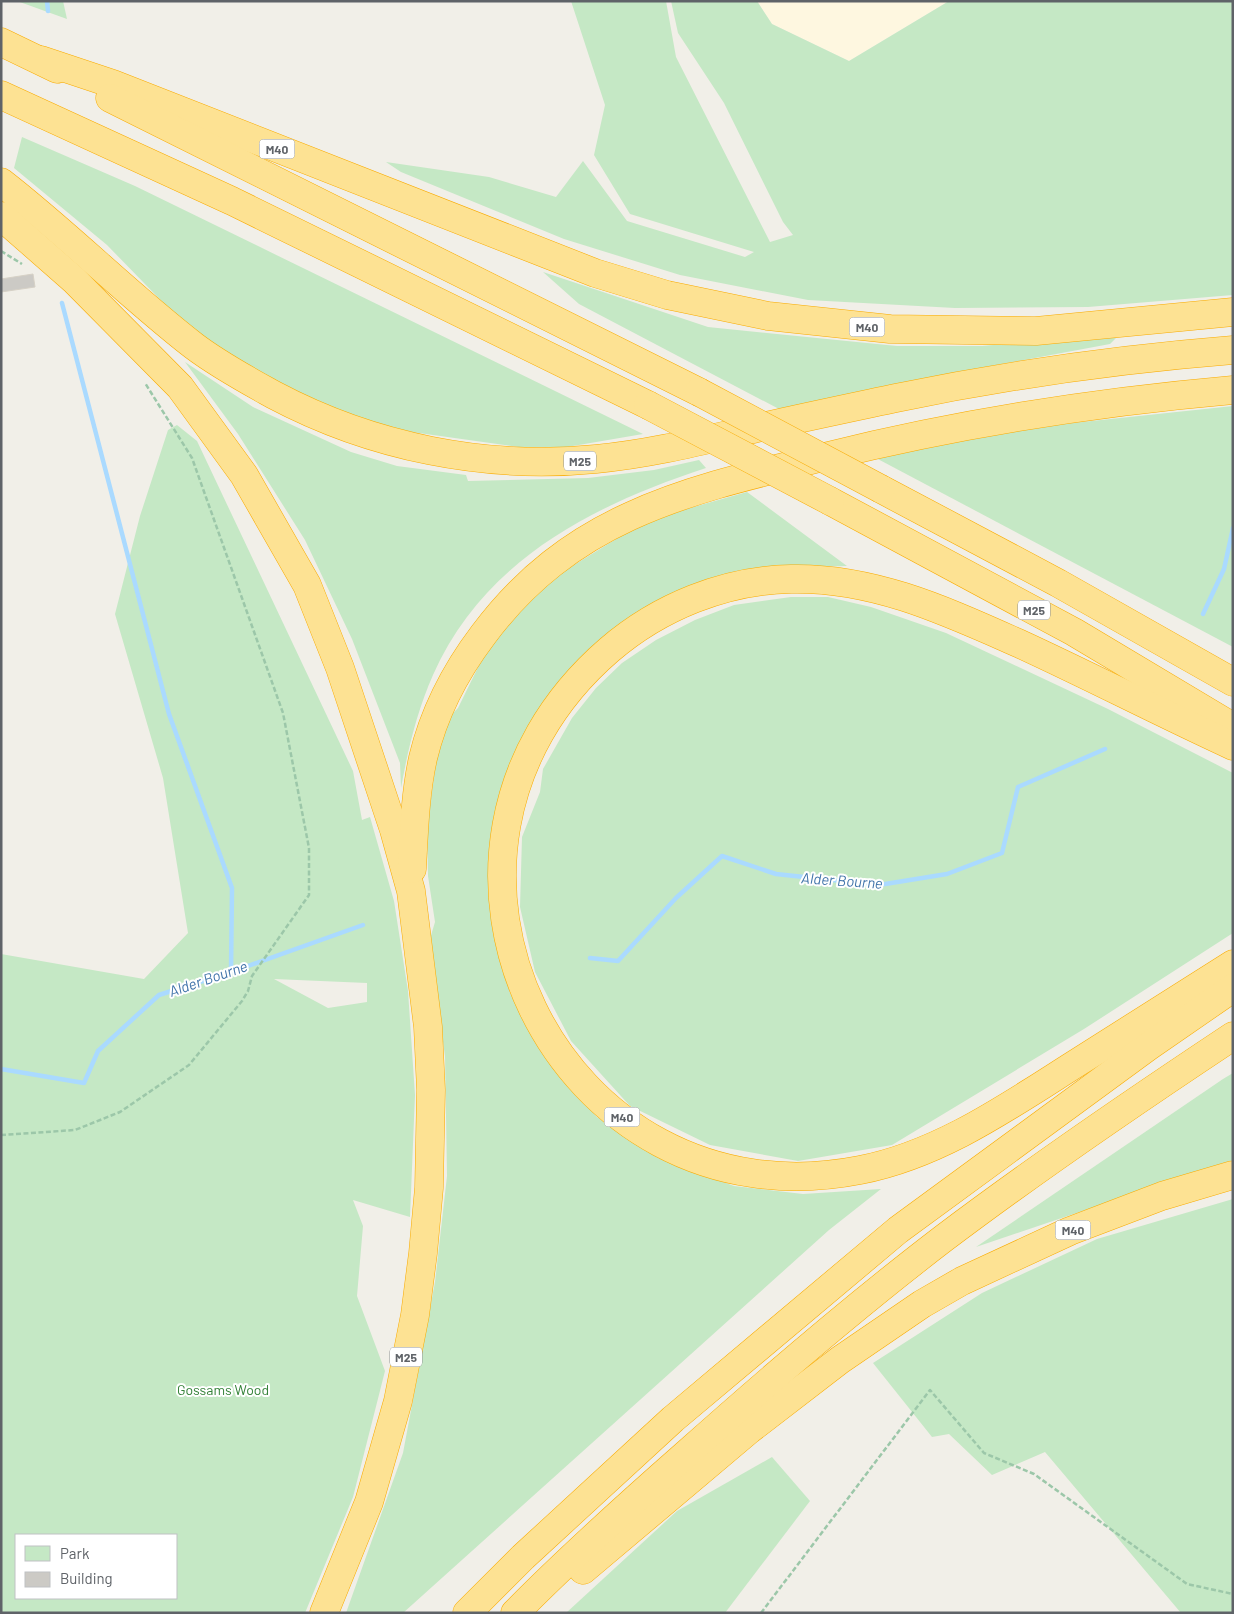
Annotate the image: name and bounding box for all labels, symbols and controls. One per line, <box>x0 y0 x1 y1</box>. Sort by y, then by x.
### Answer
road number: M40 <box>260 140 294 158</box>
road number: M40 <box>850 318 884 337</box>
road number: M25 <box>564 452 596 471</box>
road number: M25 <box>1018 600 1050 620</box>
water label: Alder Bourne <box>801 868 884 892</box>
water label: Alder Bourne <box>166 956 250 1000</box>
road number: M40 <box>604 1108 640 1126</box>
road number: M40 <box>1056 1220 1090 1240</box>
road number: M25 <box>390 1348 422 1366</box>
park label: Gossams Wood <box>177 1381 269 1398</box>
legend <box>15 1534 178 1599</box>
text: Park <box>60 1544 90 1562</box>
text: Building <box>60 1569 113 1587</box>

